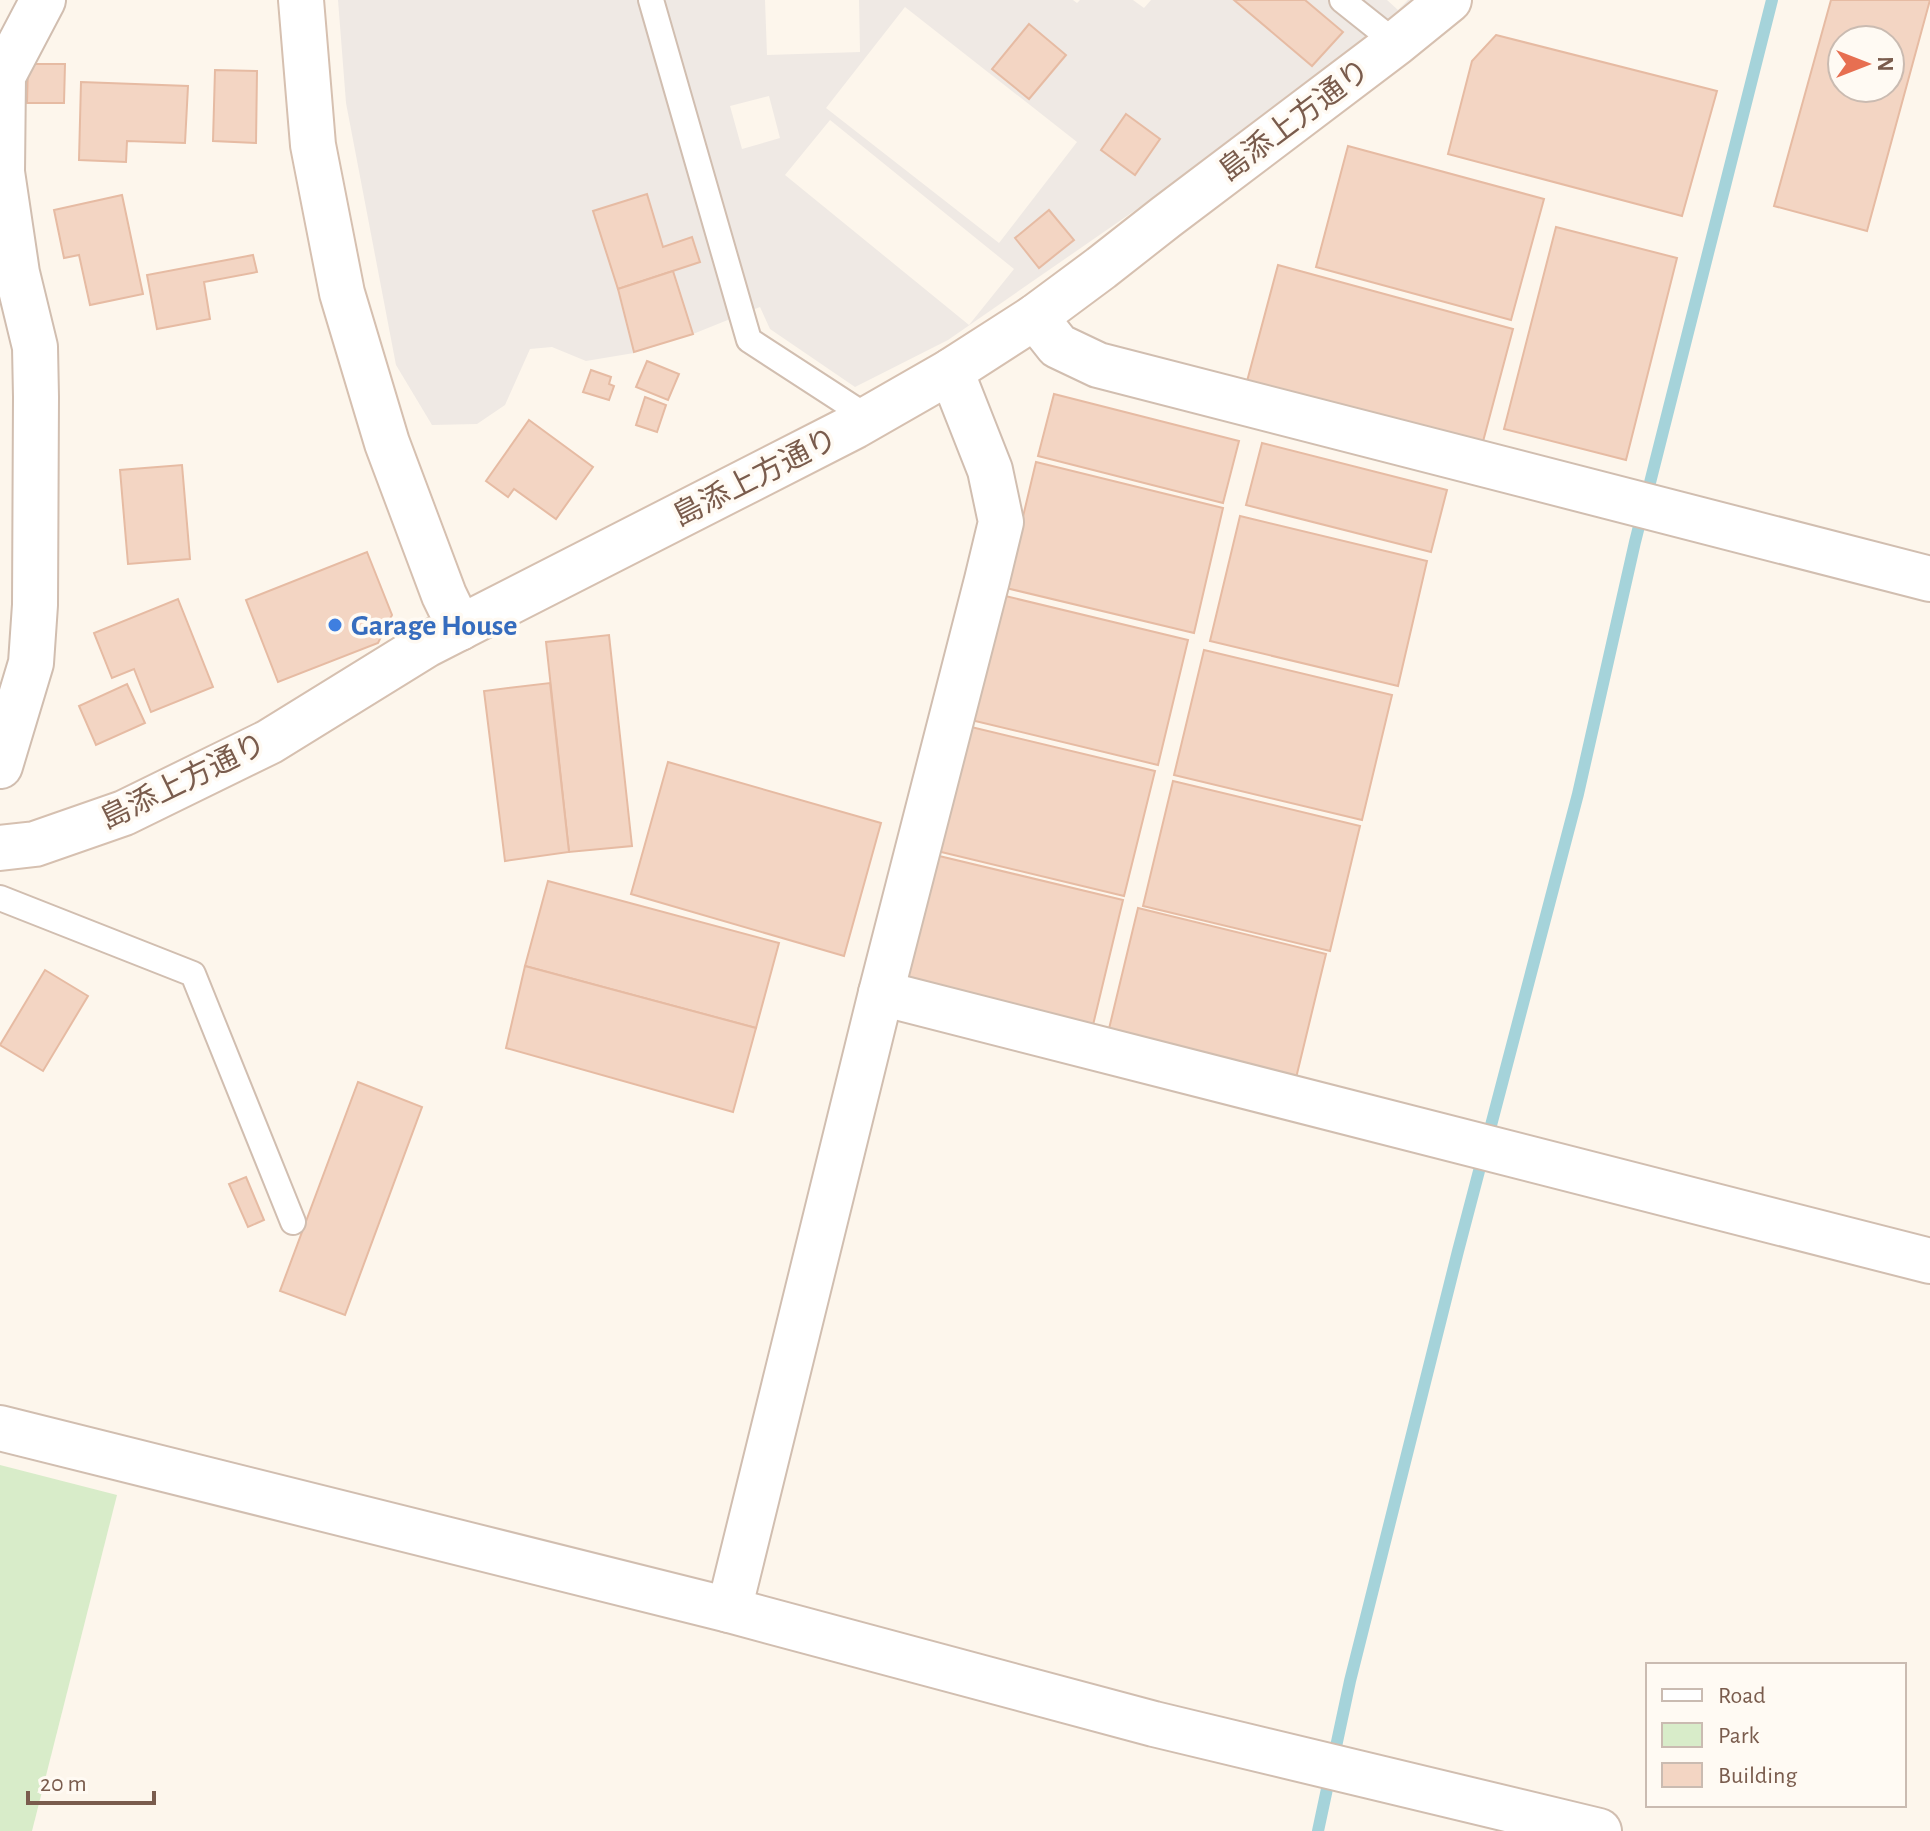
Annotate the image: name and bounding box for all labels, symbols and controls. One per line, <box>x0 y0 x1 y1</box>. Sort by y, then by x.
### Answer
north arrow <box>1826 24 1906 104</box>
street label: 島添上方通り <box>1212 53 1376 187</box>
text: N <box>1874 56 1896 72</box>
street label: 島添上方通り <box>668 422 842 532</box>
place label: Garage House <box>351 611 517 641</box>
marker: Garage House <box>326 616 344 634</box>
street label: 島添上方通り <box>95 727 271 835</box>
legend <box>1646 1663 1906 1807</box>
text: Road <box>1718 1684 1766 1708</box>
text: Park <box>1718 1724 1759 1748</box>
scale bar <box>28 1755 154 1805</box>
text: Building <box>1718 1764 1797 1788</box>
text: 20 m <box>40 1772 87 1796</box>

